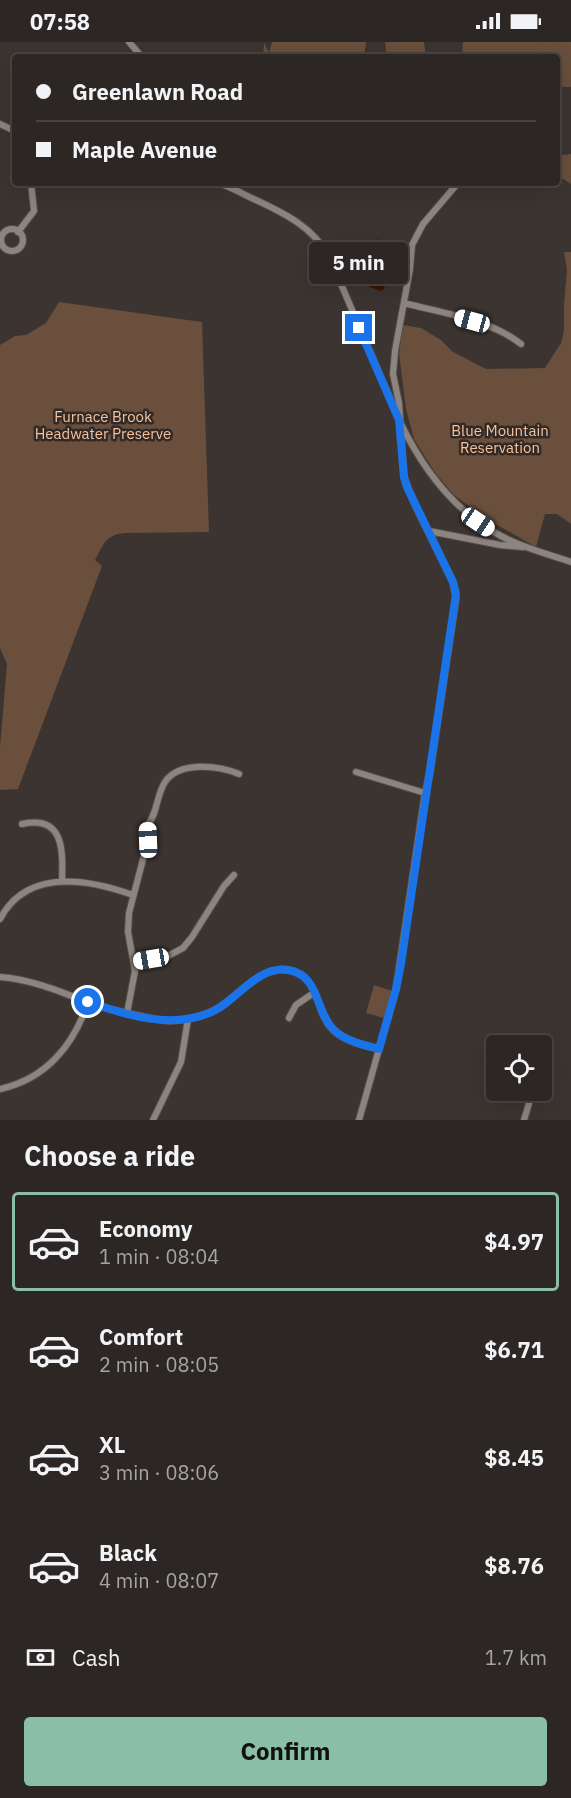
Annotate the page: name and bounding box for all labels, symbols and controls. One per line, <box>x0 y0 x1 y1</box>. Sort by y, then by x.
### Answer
text: 07:58 <box>30 7 90 36</box>
text: Greenlawn Road <box>72 77 243 106</box>
text: Maple Avenue <box>72 135 217 164</box>
callout: 5 min <box>310 241 409 283</box>
text: 5 min <box>332 249 385 276</box>
car <box>452 308 492 334</box>
route end <box>345 314 372 341</box>
park label: Furnace Brook Headwater Preserve <box>35 407 171 443</box>
park label: Blue Mountain Reservation <box>451 421 549 457</box>
car <box>458 504 498 540</box>
car <box>138 822 158 858</box>
car <box>132 947 170 971</box>
route start <box>74 988 101 1015</box>
map controls <box>486 1035 552 1101</box>
button: locate <box>486 1035 552 1101</box>
text: Choose a ride <box>24 1138 195 1173</box>
text: Economy <box>99 1214 193 1243</box>
icon: car <box>27 1215 81 1269</box>
text: $4.97 <box>484 1227 544 1256</box>
text: 1 min · 08:04 <box>99 1243 219 1270</box>
text: Comfort <box>99 1322 183 1351</box>
icon: car <box>27 1323 81 1377</box>
text: $6.71 <box>484 1335 544 1364</box>
text: 2 min · 08:05 <box>99 1351 219 1378</box>
text: XL <box>99 1430 125 1459</box>
icon: car <box>27 1431 81 1485</box>
text: $8.45 <box>484 1443 544 1472</box>
text: 3 min · 08:06 <box>99 1459 219 1486</box>
text: Black <box>99 1538 157 1567</box>
icon: car <box>27 1539 81 1593</box>
text: $8.76 <box>484 1551 544 1580</box>
text: 4 min · 08:07 <box>99 1567 219 1594</box>
icon: cash <box>24 1641 57 1674</box>
text: Cash <box>72 1643 121 1672</box>
text: 1.7 km <box>485 1644 547 1671</box>
button: Confirm <box>24 1717 547 1786</box>

